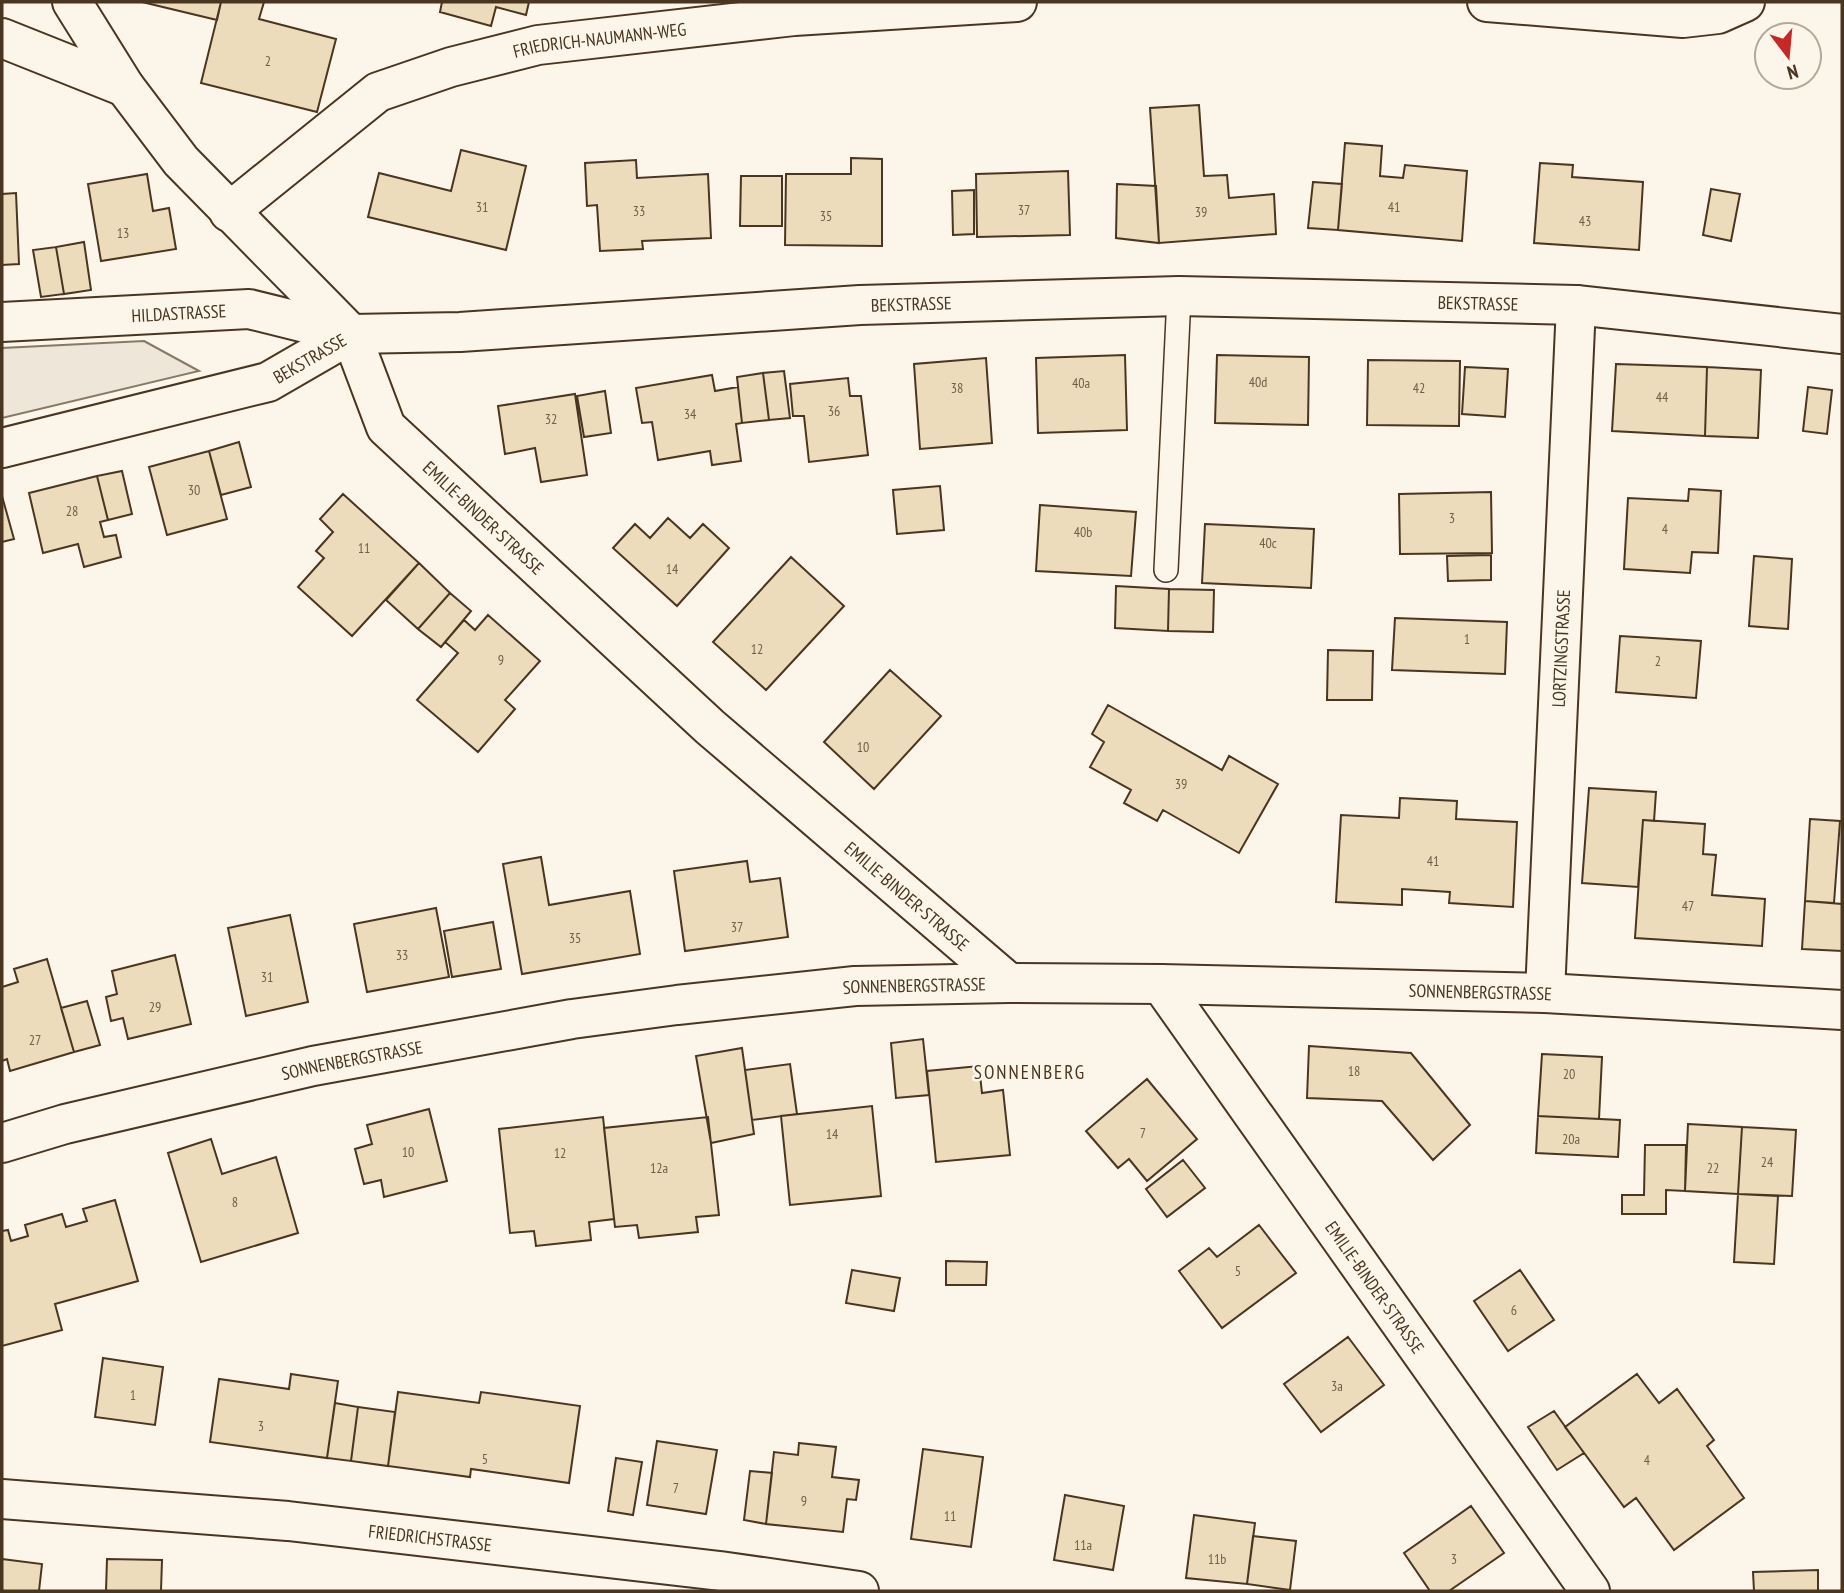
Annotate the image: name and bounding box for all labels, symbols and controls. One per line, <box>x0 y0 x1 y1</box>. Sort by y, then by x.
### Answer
street label: FRIEDRICH-NAUMANN-WEG <box>511 17 687 62</box>
north arrow <box>1753 21 1823 91</box>
house number: 2 <box>265 52 271 70</box>
text: N <box>1784 59 1801 85</box>
house number: 31 <box>476 198 488 216</box>
house number: 41 <box>1388 198 1400 216</box>
house number: 37 <box>1018 201 1030 219</box>
house number: 33 <box>633 202 645 220</box>
house number: 39 <box>1195 203 1207 221</box>
house number: 35 <box>820 207 832 225</box>
house number: 43 <box>1579 212 1591 230</box>
house number: 13 <box>117 224 129 242</box>
street label: BEKSTRASSE <box>1437 290 1519 315</box>
street label: BEKSTRASSE <box>870 291 952 316</box>
street label: HILDASTRASSE <box>131 299 227 327</box>
street label: BEKSTRASSE <box>269 328 350 388</box>
house number: 40d <box>1249 373 1267 391</box>
house number: 40a <box>1072 374 1090 392</box>
house number: 38 <box>951 379 963 397</box>
house number: 42 <box>1413 379 1425 397</box>
house number: 44 <box>1656 388 1669 406</box>
house number: 36 <box>828 402 840 420</box>
house number: 34 <box>684 405 697 423</box>
house number: 32 <box>545 410 557 428</box>
street label: EMILIE-BINDER-STRASSE <box>418 456 549 579</box>
house number: 30 <box>188 481 200 499</box>
house number: 28 <box>66 502 78 520</box>
house number: 3 <box>1449 509 1455 527</box>
house number: 4 <box>1662 520 1669 538</box>
house number: 40b <box>1074 523 1092 541</box>
house number: 40c <box>1259 534 1277 552</box>
house number: 11 <box>358 539 370 557</box>
house number: 14 <box>666 560 679 578</box>
street label: LORTZINGSTRASSE <box>1546 589 1575 708</box>
house number: 1 <box>1464 630 1470 648</box>
house number: 12 <box>751 640 763 658</box>
house number: 9 <box>498 651 504 669</box>
house number: 2 <box>1655 652 1661 670</box>
house number: 10 <box>857 738 869 756</box>
house number: 39 <box>1175 775 1187 793</box>
street label: EMILIE-BINDER-STRASSE <box>840 836 974 955</box>
house number: 41 <box>1427 852 1439 870</box>
house number: 47 <box>1682 897 1694 915</box>
house number: 37 <box>731 918 743 936</box>
house number: 35 <box>569 929 581 947</box>
house number: 33 <box>396 946 408 964</box>
house number: 31 <box>261 968 273 986</box>
street label: SONNENBERGSTRASSE <box>842 972 986 999</box>
street label: SONNENBERGSTRASSE <box>1408 978 1552 1005</box>
house number: 29 <box>149 998 161 1016</box>
house number: 27 <box>29 1031 41 1049</box>
street label: SONNENBERGSTRASSE <box>279 1035 424 1085</box>
district label: SONNENBERG <box>974 1060 1086 1084</box>
house number: 18 <box>1348 1062 1360 1080</box>
house number: 20 <box>1563 1065 1575 1083</box>
house number: 7 <box>1140 1124 1146 1142</box>
house number: 14 <box>826 1125 839 1143</box>
house number: 20a <box>1562 1130 1580 1148</box>
house number: 10 <box>402 1143 414 1161</box>
house number: 12 <box>554 1144 566 1162</box>
house number: 24 <box>1761 1153 1774 1171</box>
house number: 12a <box>650 1159 668 1177</box>
house number: 22 <box>1707 1159 1719 1177</box>
house number: 8 <box>232 1193 238 1211</box>
street label: EMILIE-BINDER-STRASSE <box>1321 1216 1430 1358</box>
house number: 5 <box>1235 1262 1241 1280</box>
house number: 6 <box>1511 1301 1517 1319</box>
house number: 3a <box>1331 1377 1343 1395</box>
house number: 1 <box>130 1386 136 1404</box>
house number: 3 <box>258 1417 264 1435</box>
house number: 5 <box>482 1450 488 1468</box>
house number: 4 <box>1644 1451 1651 1469</box>
house number: 7 <box>673 1479 679 1497</box>
house number: 9 <box>801 1492 807 1510</box>
house number: 11 <box>944 1507 956 1525</box>
street label: FRIEDRICHSTRASSE <box>367 1519 493 1556</box>
house number: 11a <box>1074 1536 1092 1554</box>
house number: 11b <box>1208 1550 1226 1568</box>
house number: 3 <box>1451 1550 1457 1568</box>

